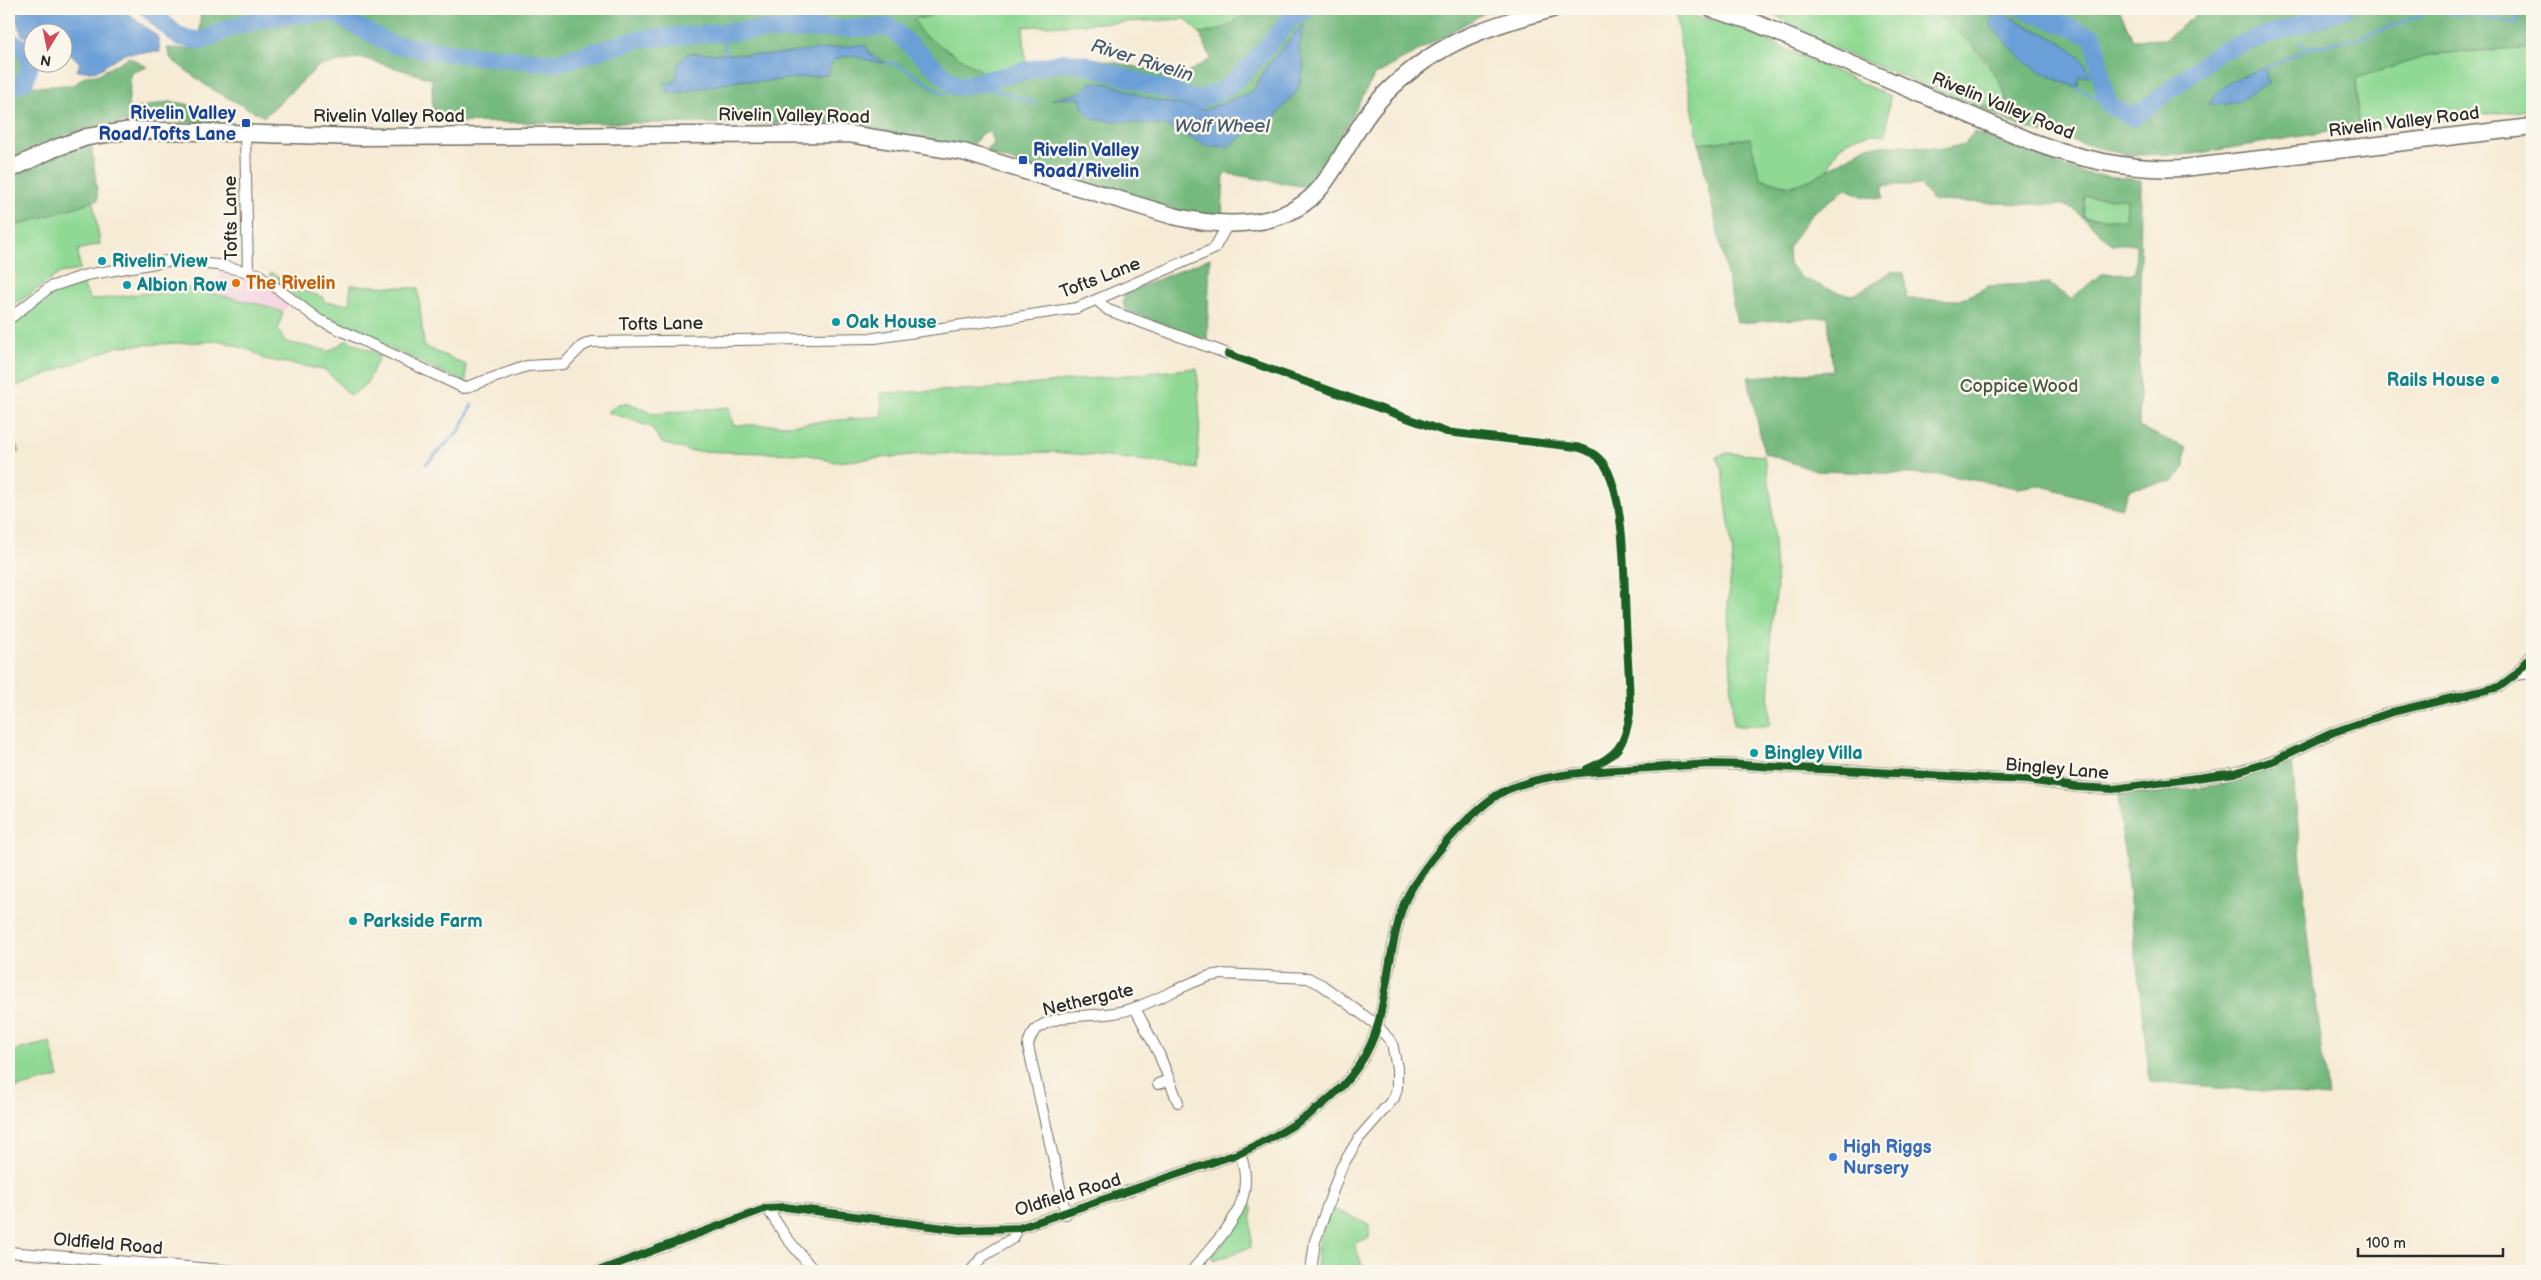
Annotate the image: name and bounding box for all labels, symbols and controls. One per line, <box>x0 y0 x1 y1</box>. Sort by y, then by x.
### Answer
north arrow <box>22 22 72 72</box>
water label: River Rivelin <box>1088 35 1196 87</box>
text: N <box>39 51 52 70</box>
street label: Rivelin Valley Road <box>1929 68 2077 144</box>
street label: Rivelin Valley Road <box>2327 102 2481 142</box>
place label: Rivelin Valley Road/Tofts Lane <box>98 103 237 145</box>
street label: Rivelin Valley Road <box>718 104 870 128</box>
street label: Rivelin Valley Road <box>313 106 465 127</box>
water label: Wolf Wheel <box>1174 115 1270 138</box>
marker: Rivelin Valley Road/Tofts Lane <box>240 117 252 129</box>
place label: Rivelin Valley Road/Rivelin <box>1033 140 1140 182</box>
marker: Rivelin Valley Road/Rivelin <box>1017 154 1029 166</box>
street label: Tofts Lane <box>220 175 242 260</box>
place label: Rivelin View <box>112 251 208 272</box>
street label: Tofts Lane <box>1057 253 1144 303</box>
marker: Rivelin View <box>96 255 108 267</box>
place label: The Rivelin <box>246 273 336 294</box>
place label: Albion Row <box>136 275 227 296</box>
marker: The Rivelin <box>230 277 242 289</box>
marker: Albion Row <box>121 279 133 291</box>
place label: Oak House <box>846 312 937 333</box>
street label: Tofts Lane <box>619 313 704 335</box>
marker: Oak House <box>830 316 842 328</box>
place label: Rails House <box>2387 370 2485 391</box>
marker: Rails House <box>2489 374 2501 386</box>
park label: Coppice Wood <box>1960 376 2078 397</box>
place label: Bingley Villa <box>1764 743 1863 764</box>
marker: Bingley Villa <box>1748 747 1760 759</box>
street label: Bingley Lane <box>2004 754 2110 784</box>
place label: Parkside Farm <box>363 911 483 932</box>
marker: Parkside Farm <box>347 915 359 927</box>
street label: Nethergate <box>1040 979 1136 1021</box>
place label: High Riggs Nursery <box>1843 1137 1932 1179</box>
marker: High Riggs Nursery <box>1827 1151 1839 1163</box>
street label: Oldfield Road <box>1012 1169 1124 1221</box>
scale bar <box>2358 1225 2504 1257</box>
street label: Oldfield Road <box>52 1229 164 1259</box>
text: 100 m <box>2366 1234 2406 1253</box>

